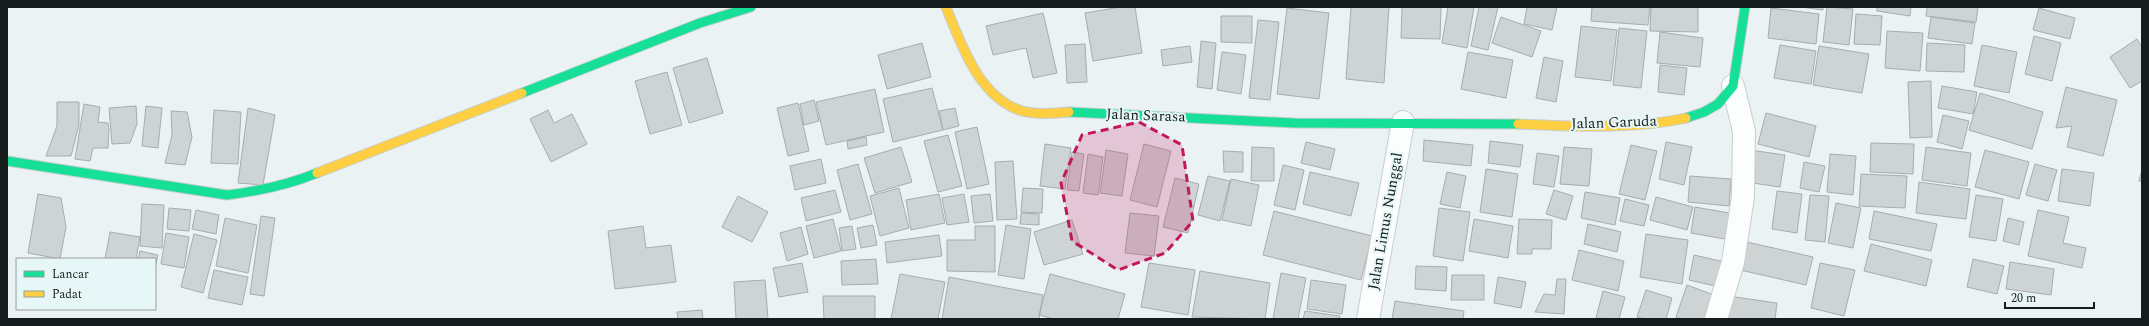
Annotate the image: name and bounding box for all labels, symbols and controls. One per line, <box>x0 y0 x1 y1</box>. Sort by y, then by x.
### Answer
street label: Jalan Sarasa <box>1106 103 1187 128</box>
street label: Jalan Garuda <box>1571 109 1658 135</box>
street label: Jalan Limus Nunggal <box>1362 151 1409 292</box>
legend <box>16 258 156 310</box>
text: Lancar <box>52 265 89 284</box>
scale bar <box>2005 284 2094 310</box>
text: Padat <box>52 285 82 304</box>
text: 20 m <box>2011 289 2036 308</box>

